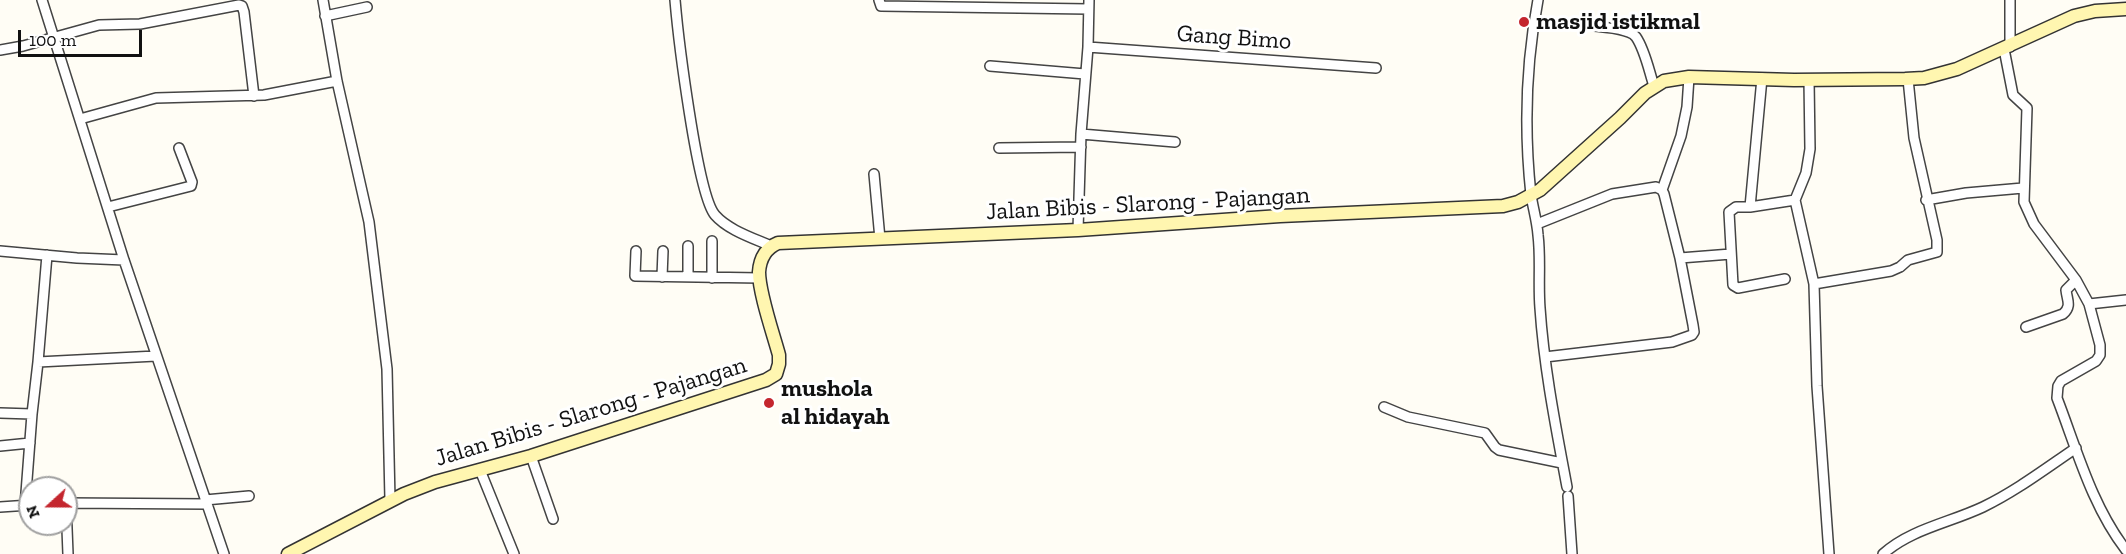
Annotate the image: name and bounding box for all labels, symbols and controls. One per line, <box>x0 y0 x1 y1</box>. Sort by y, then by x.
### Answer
place label: masjid istikmal <box>1536 8 1700 36</box>
marker: masjid istikmal <box>1517 15 1531 29</box>
scale bar <box>21 18 146 56</box>
street label: Gang Bimo <box>1176 20 1292 56</box>
text: 100 m <box>29 29 76 51</box>
street label: Jalan Bibis - Slarong - Pajangan <box>985 181 1311 227</box>
street label: Jalan Bibis - Slarong - Pajangan <box>432 351 750 473</box>
place label: mushola al hidayah <box>781 375 890 431</box>
marker: mushola al hidayah <box>762 396 776 410</box>
north arrow <box>18 476 78 536</box>
text: N <box>22 503 44 521</box>

